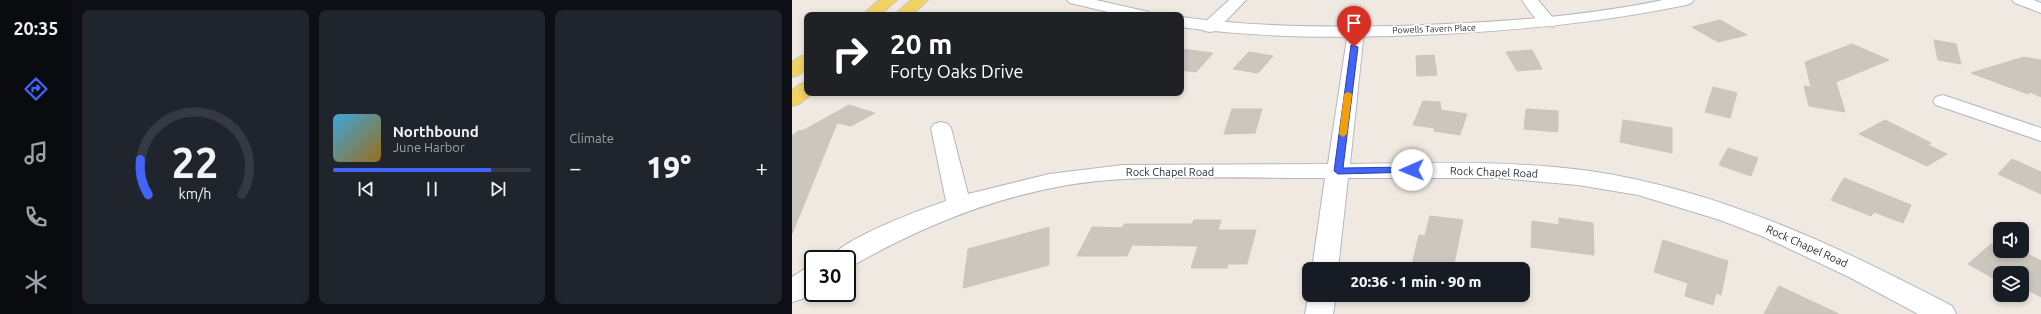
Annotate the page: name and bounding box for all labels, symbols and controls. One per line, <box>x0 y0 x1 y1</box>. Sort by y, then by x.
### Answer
pin <box>1337 6 1371 47</box>
icon: arrive <box>1343 12 1365 34</box>
text: 20:35 <box>13 18 59 38</box>
street label: Powells Tavern Place <box>1392 23 1476 35</box>
icon: right <box>824 28 876 80</box>
text: 20 m <box>890 28 952 59</box>
text: Forty Oaks Drive <box>890 61 1024 81</box>
icon: directions <box>22 75 50 103</box>
text: Northbound <box>393 123 479 140</box>
text: Climate <box>569 131 614 145</box>
icon: music <box>22 139 50 167</box>
text: 22 <box>172 139 219 186</box>
text: June Harbor <box>393 140 465 154</box>
position arrow <box>1391 149 1433 191</box>
text: 19° <box>646 150 691 184</box>
text: − <box>569 155 582 180</box>
text: + <box>756 155 768 180</box>
street label: Rock Chapel Road <box>1450 164 1538 180</box>
street label: Rock Chapel Road <box>1126 166 1214 178</box>
icon: previous <box>355 178 377 200</box>
icon: pause <box>421 178 443 200</box>
icon: next <box>487 178 509 200</box>
text: km/h <box>179 186 212 202</box>
icon: phone <box>22 203 50 231</box>
map controls <box>1993 222 2029 302</box>
button: sound <box>1993 222 2029 258</box>
street label: Rock Chapel Road <box>1764 223 1850 269</box>
speed limit sign: 30 <box>804 250 856 302</box>
button: layers <box>1993 266 2029 302</box>
icon: climate <box>22 268 50 296</box>
text: 20:36 · 1 min · 90 m <box>1351 273 1481 290</box>

